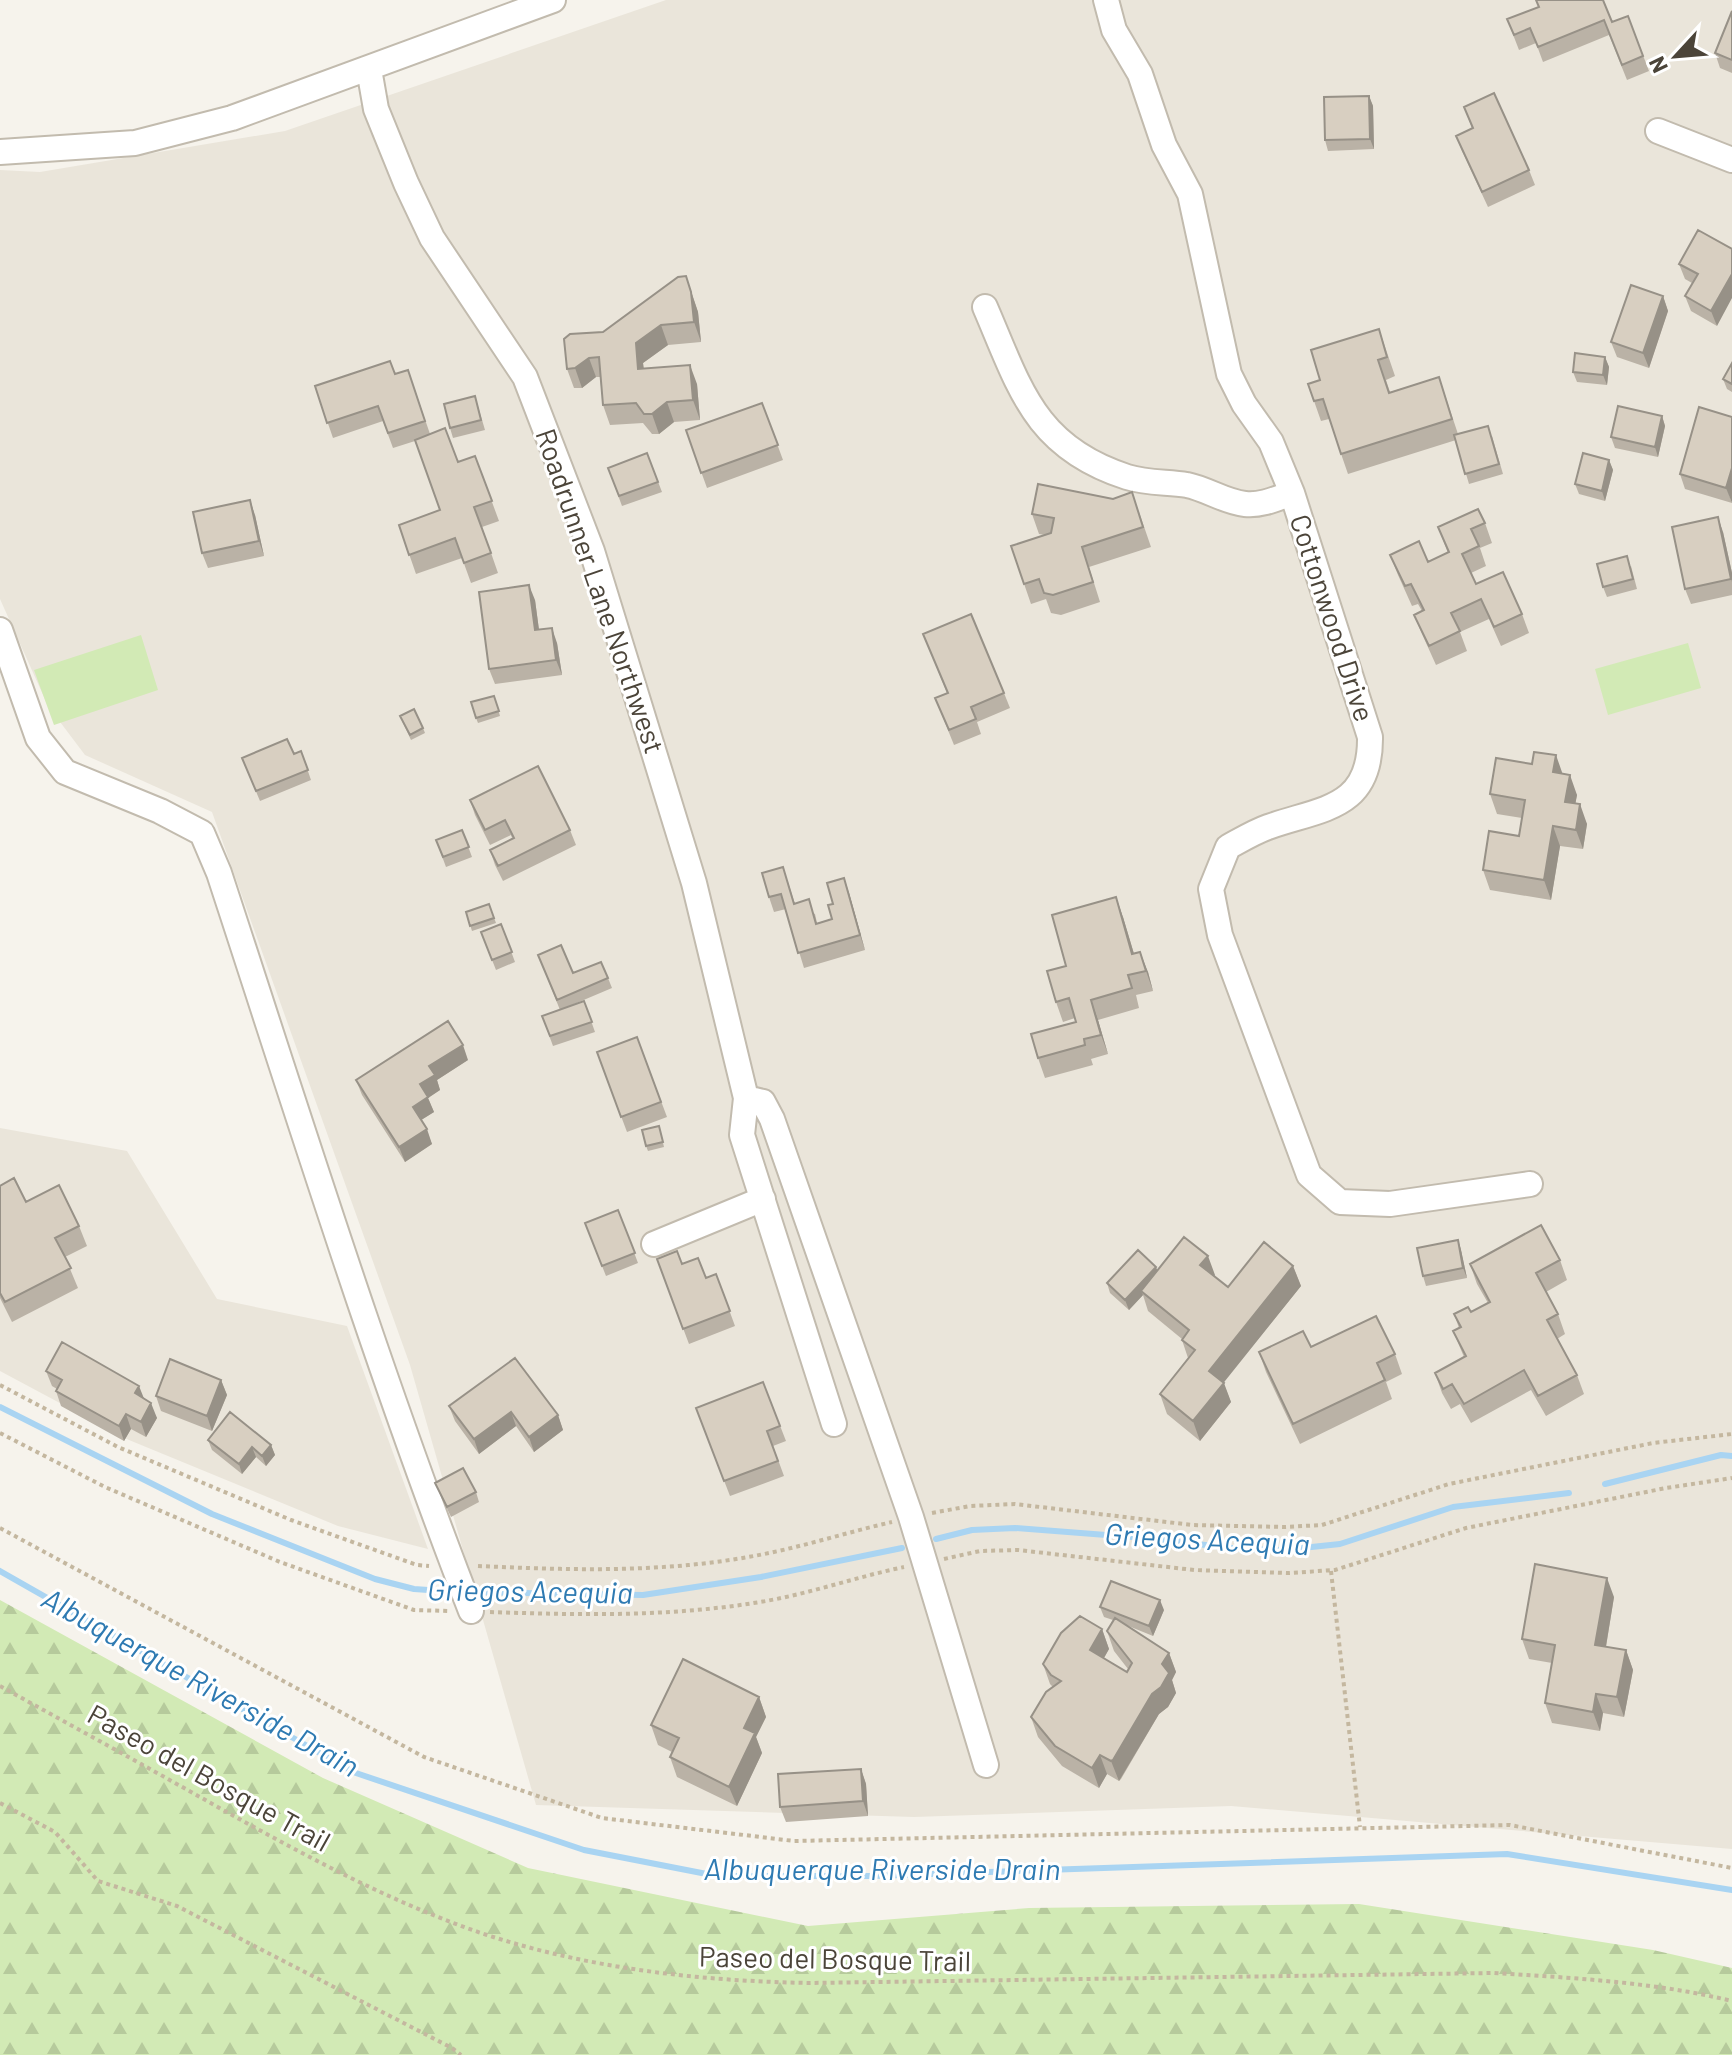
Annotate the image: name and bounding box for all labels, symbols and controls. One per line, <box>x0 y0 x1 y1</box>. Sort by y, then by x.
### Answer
north arrow <box>1636 16 1716 96</box>
text: N <box>1642 53 1672 77</box>
street label: Roadrunner Lane Northwest <box>529 424 673 758</box>
street label: Cottonwood Drive <box>1283 510 1382 725</box>
water label: Griegos Acequia <box>1104 1515 1311 1561</box>
water label: Griegos Acequia <box>427 1570 633 1610</box>
water label: Albuquerque Riverside Drain <box>36 1579 366 1783</box>
street label: Paseo del Bosque Trail <box>82 1696 337 1858</box>
water label: Albuquerque Riverside Drain <box>704 1850 1060 1886</box>
street label: Paseo del Bosque Trail <box>699 1939 971 1977</box>

